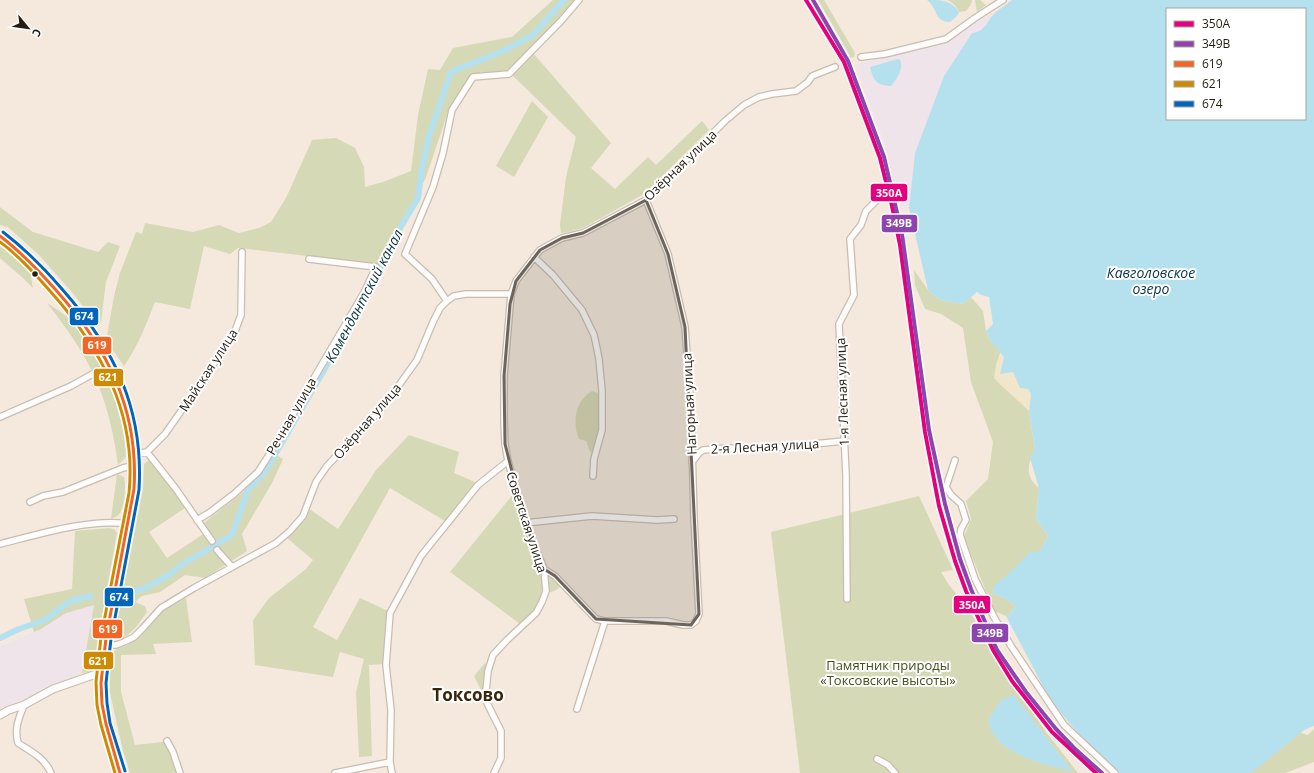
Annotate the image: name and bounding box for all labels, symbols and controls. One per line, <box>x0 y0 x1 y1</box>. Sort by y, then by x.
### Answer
north arrow <box>8 8 48 48</box>
legend <box>1166 8 1306 120</box>
text: 350А <box>1202 15 1231 32</box>
text: С <box>29 26 45 40</box>
text: 349В <box>1202 35 1231 52</box>
text: 619 <box>1202 55 1223 72</box>
text: 621 <box>1202 75 1223 92</box>
text: 674 <box>1202 95 1223 112</box>
street label: Озёрная улица <box>639 125 721 205</box>
line badge: 350А <box>870 183 908 202</box>
text: 350А <box>876 185 903 200</box>
line badge: 349В <box>881 214 918 233</box>
text: 349В <box>886 215 912 230</box>
water label: Комендантский канал <box>320 225 407 366</box>
water label: Кавголовское озеро <box>1107 263 1195 298</box>
unlabelled marker <box>30 269 40 279</box>
line badge: 674 <box>69 307 99 326</box>
text: 674 <box>75 308 94 323</box>
street label: Майская улица <box>174 325 242 415</box>
line badge: 619 <box>82 336 112 355</box>
text: 619 <box>88 337 106 352</box>
street label: 1-я Лесная улица <box>831 337 853 447</box>
street label: Нагорная улица <box>677 353 701 455</box>
line badge: 621 <box>93 368 124 387</box>
text: 621 <box>99 369 117 384</box>
street label: Речная улица <box>262 374 320 458</box>
street label: Озёрная улица <box>329 379 405 463</box>
street label: 2-я Лесная улица <box>710 434 820 458</box>
street label: Советская улица <box>502 469 552 575</box>
line badge: 674 <box>104 587 134 607</box>
text: 674 <box>110 589 129 604</box>
line badge: 350А <box>953 595 991 614</box>
text: 350А <box>959 597 986 612</box>
line badge: 619 <box>92 619 123 639</box>
text: 619 <box>99 621 117 636</box>
line badge: 349В <box>971 623 1009 643</box>
text: 349В <box>977 625 1003 640</box>
line badge: 621 <box>83 651 114 670</box>
text: 621 <box>89 653 107 668</box>
park label: Памятник природы «Токсовские высоты» <box>820 656 956 689</box>
district label: Токсово <box>432 683 504 706</box>

